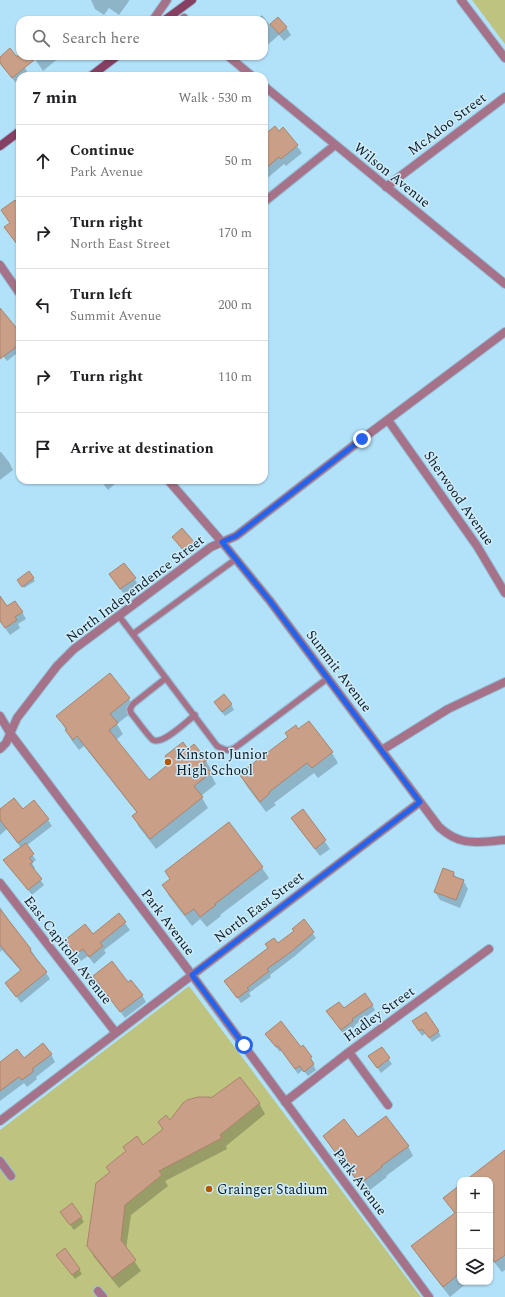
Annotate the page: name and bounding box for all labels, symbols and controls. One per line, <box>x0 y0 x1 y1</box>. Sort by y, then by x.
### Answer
search box <box>16 16 268 60</box>
icon: search <box>30 27 52 49</box>
text: Search here <box>62 27 140 50</box>
text: 7 min <box>32 85 77 111</box>
street label: McAdoo Street <box>403 87 491 161</box>
text: Walk · 530 m <box>178 88 252 108</box>
street label: Wilson Avenue <box>349 137 435 213</box>
text: Continue <box>70 139 135 162</box>
icon: ahead <box>32 150 54 172</box>
text: 50 m <box>225 151 252 171</box>
text: Park Avenue <box>70 162 143 182</box>
text: Turn right <box>70 211 143 234</box>
icon: right <box>32 222 54 244</box>
text: 170 m <box>218 223 252 243</box>
text: North East Street <box>70 234 170 254</box>
text: Turn left <box>70 283 132 306</box>
icon: left <box>32 294 54 316</box>
text: 200 m <box>218 295 252 315</box>
text: Summit Avenue <box>70 306 161 326</box>
text: Turn right <box>70 365 143 388</box>
icon: right <box>32 366 54 388</box>
text: 110 m <box>218 367 252 387</box>
route end <box>353 430 371 448</box>
text: Arrive at destination <box>70 437 214 460</box>
icon: arrive <box>32 438 54 460</box>
street label: Sherwood Avenue <box>418 446 500 550</box>
street label: North Independence Street <box>61 530 209 648</box>
street label: Summit Avenue <box>301 625 377 717</box>
place label: Kinston Junior High School <box>176 744 268 781</box>
marker: Kinston Junior High School <box>163 757 173 767</box>
street label: North East Street <box>210 866 308 948</box>
street label: Park Avenue <box>136 884 200 960</box>
street label: East Capitola Avenue <box>19 891 117 1009</box>
street label: Hadley Street <box>339 981 419 1047</box>
route start <box>235 1036 253 1054</box>
street label: Park Avenue <box>328 1144 392 1220</box>
map controls <box>457 1177 493 1285</box>
button: + <box>457 1177 493 1213</box>
place label: Grainger Stadium <box>217 1179 328 1200</box>
marker: Grainger Stadium <box>204 1184 214 1194</box>
button: − <box>457 1213 493 1249</box>
button: layers <box>457 1249 493 1285</box>

